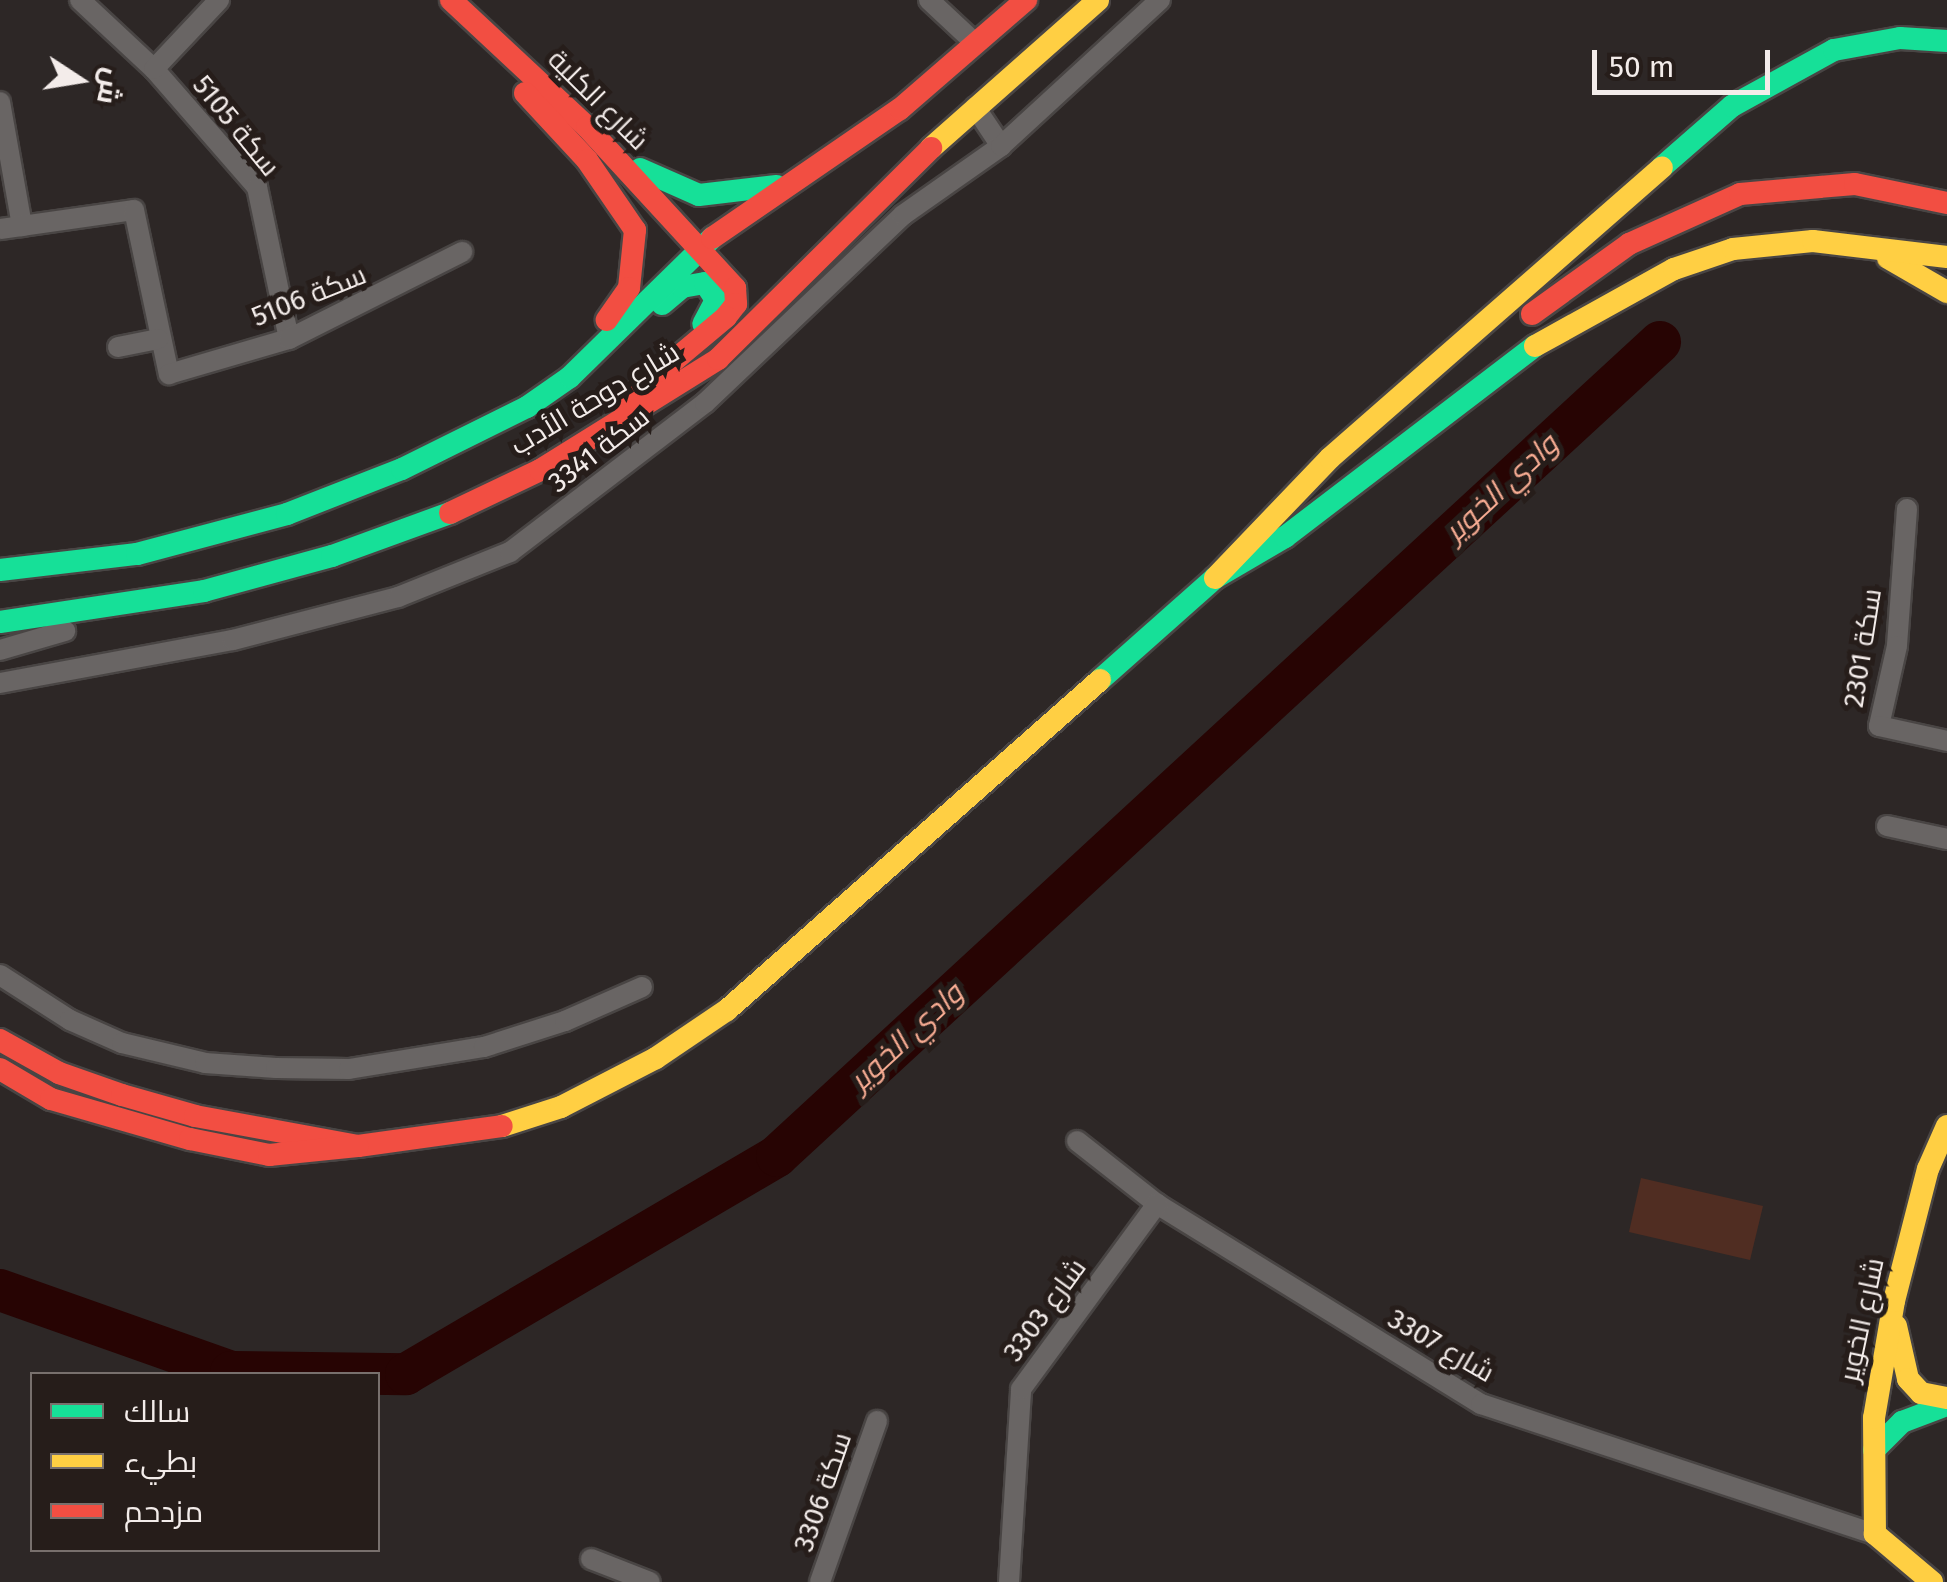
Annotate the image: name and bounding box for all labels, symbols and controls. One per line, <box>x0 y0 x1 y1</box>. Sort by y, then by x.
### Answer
north arrow <box>30 30 130 130</box>
scale bar <box>1597 30 1774 92</box>
street label: شارع الكلية <box>541 43 655 157</box>
text: 50 m <box>1609 49 1674 85</box>
text: ش <box>90 65 130 107</box>
street label: سكة 5105 <box>185 69 287 183</box>
street label: سكة 5106 <box>247 258 371 334</box>
street label: شارع دوحة الأدب <box>505 335 685 463</box>
street label: سكة 3341 <box>542 400 656 500</box>
water label: وادي الخوير <box>1437 426 1565 550</box>
street label: سكة 2301 <box>1837 586 1889 710</box>
water label: وادي الخوير <box>842 975 970 1099</box>
street label: 3303 شارع <box>996 1252 1094 1368</box>
street label: شارع الخوير <box>1832 1255 1892 1385</box>
street label: 3307 شارع <box>1382 1302 1500 1390</box>
legend <box>30 1372 380 1552</box>
text: سالك <box>124 1394 190 1430</box>
street label: سكة 3306 <box>787 1428 859 1556</box>
text: بطيء <box>124 1444 197 1480</box>
text: مزدحم <box>124 1494 203 1530</box>

